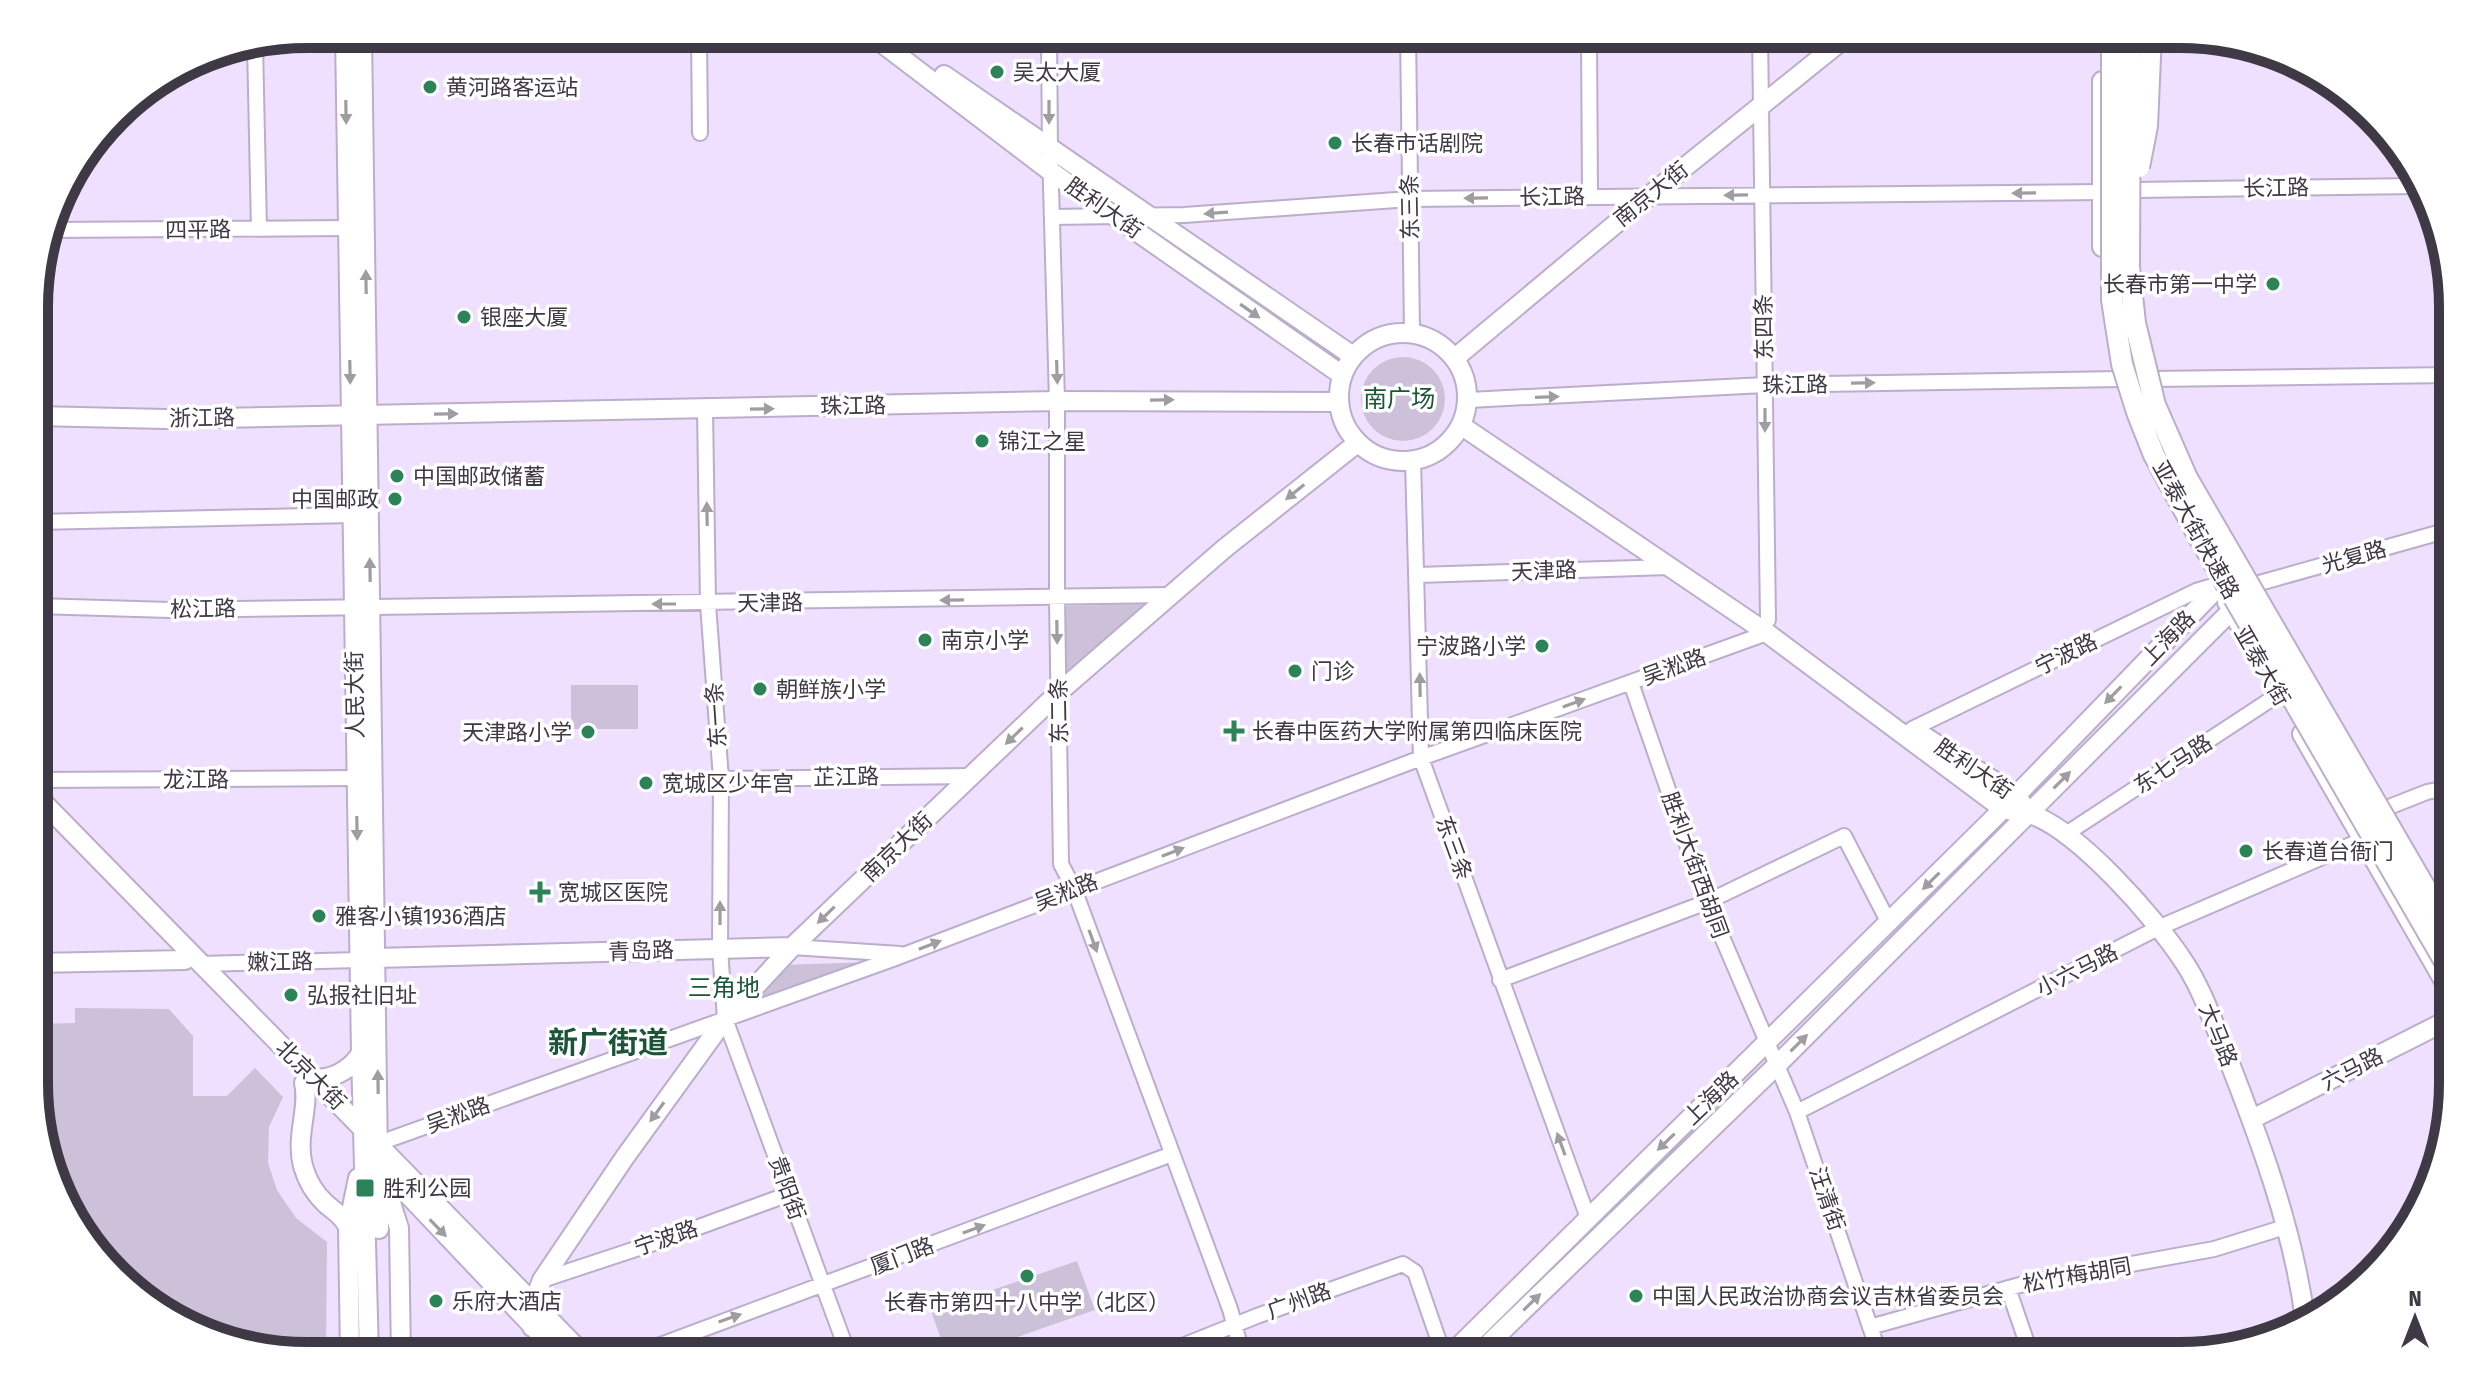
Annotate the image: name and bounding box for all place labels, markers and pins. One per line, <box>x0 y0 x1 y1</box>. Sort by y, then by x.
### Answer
place label: 吴太大厦 <box>1013 59 1101 86</box>
marker: 吴太大厦 <box>988 63 1006 81</box>
place label: 黄河路客运站 <box>446 74 578 101</box>
marker: 黄河路客运站 <box>421 78 439 96</box>
place label: 长春市话剧院 <box>1351 130 1483 157</box>
marker: 长春市话剧院 <box>1326 134 1344 152</box>
place label: 长春市第一中学 <box>2103 271 2257 298</box>
marker: 长春市第一中学 <box>2264 275 2282 293</box>
place label: 银座大厦 <box>480 304 568 331</box>
marker: 银座大厦 <box>455 308 473 326</box>
place label: 锦江之星 <box>998 428 1086 455</box>
marker: 锦江之星 <box>973 432 991 450</box>
place label: 中国邮政储蓄 <box>413 463 545 490</box>
marker: 中国邮政储蓄 <box>388 467 406 485</box>
place label: 中国邮政 <box>291 486 379 513</box>
marker: 中国邮政 <box>386 490 404 508</box>
place label: 南京小学 <box>941 627 1029 654</box>
marker: 南京小学 <box>916 631 934 649</box>
place label: 宁波路小学 <box>1416 633 1526 660</box>
marker: 宁波路小学 <box>1533 637 1551 655</box>
place label: 门诊 <box>1311 658 1355 685</box>
marker: 门诊 <box>1286 662 1304 680</box>
place label: 朝鲜族小学 <box>776 676 886 703</box>
marker: 朝鲜族小学 <box>751 680 769 698</box>
place label: 长春中医药大学附属第四临床医院 <box>1252 718 1582 745</box>
place label: 天津路小学 <box>462 719 572 746</box>
marker: 长春中医药大学附属第四临床医院 <box>1223 720 1245 742</box>
marker: 天津路小学 <box>579 723 597 741</box>
place label: 宽城区少年宫 <box>662 770 794 797</box>
marker: 宽城区少年宫 <box>637 774 655 792</box>
place label: 长春道台衙门 <box>2262 838 2394 865</box>
marker: 长春道台衙门 <box>2237 842 2255 860</box>
place label: 宽城区医院 <box>558 879 668 906</box>
marker: 宽城区医院 <box>529 881 551 903</box>
place label: 雅客小镇1936酒店 <box>335 903 507 930</box>
marker: 雅客小镇1936酒店 <box>310 907 328 925</box>
place label: 弘报社旧址 <box>307 982 417 1009</box>
marker: 弘报社旧址 <box>282 986 300 1004</box>
place label: 胜利公园 <box>383 1175 471 1202</box>
marker: 胜利公园 <box>354 1177 376 1199</box>
marker: 长春市第四十八中学（北区） <box>1018 1267 1036 1285</box>
place label: 中国人民政治协商会议吉林省委员会 <box>1652 1283 2004 1310</box>
marker: 中国人民政治协商会议吉林省委员会 <box>1627 1287 1645 1305</box>
place label: 乐府大酒店 <box>452 1288 562 1315</box>
place label: 长春市第四十八中学（北区） <box>884 1289 1170 1316</box>
marker: 乐府大酒店 <box>427 1292 445 1310</box>

